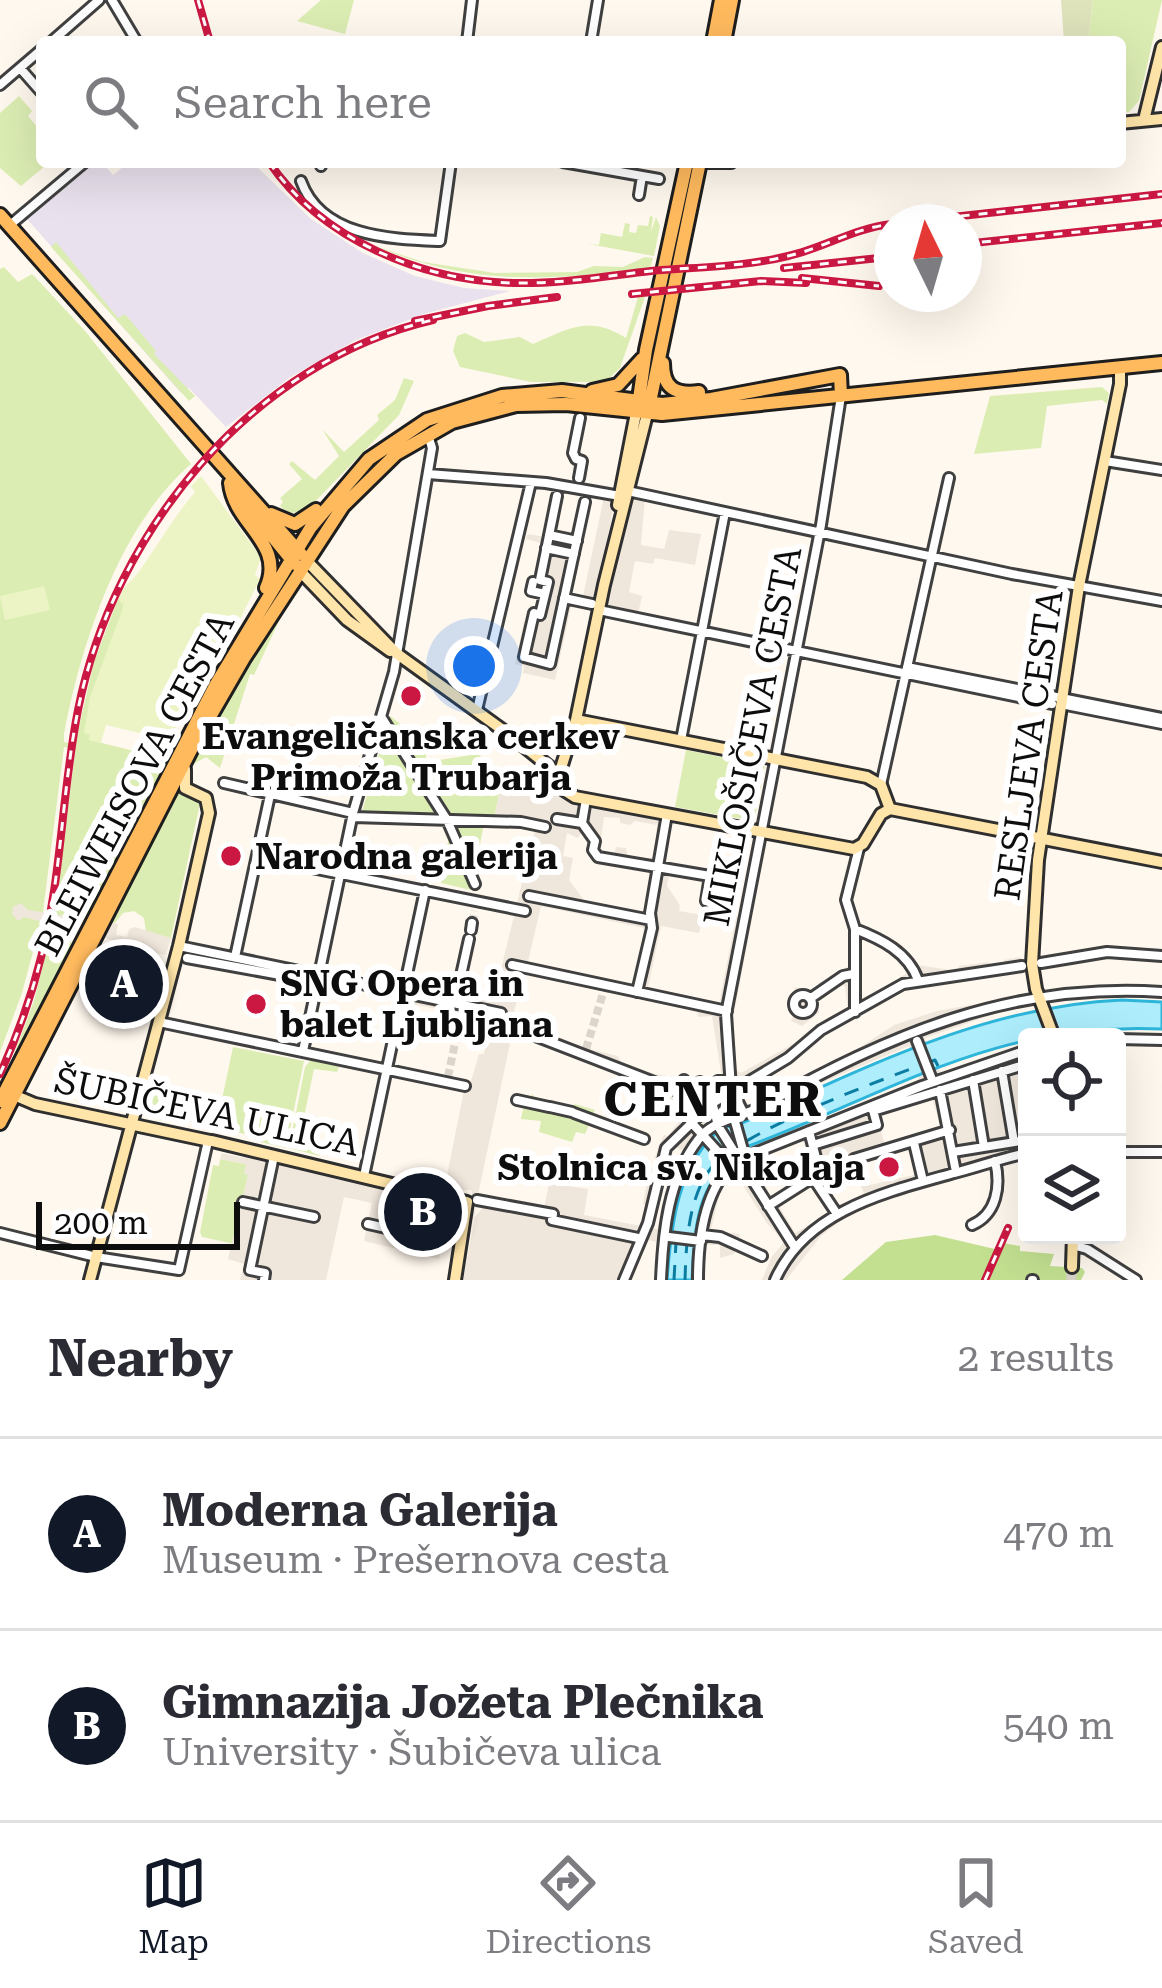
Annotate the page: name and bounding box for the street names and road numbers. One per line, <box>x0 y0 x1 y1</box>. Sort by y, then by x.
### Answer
street label: MIKLOŠIČEVA CESTA <box>695 543 810 929</box>
street label: RESLJEVA CESTA <box>986 587 1072 903</box>
street label: BLEIWEISOVA CESTA <box>27 606 243 963</box>
street label: ŠUBIČEVA ULICA <box>51 1058 363 1165</box>

